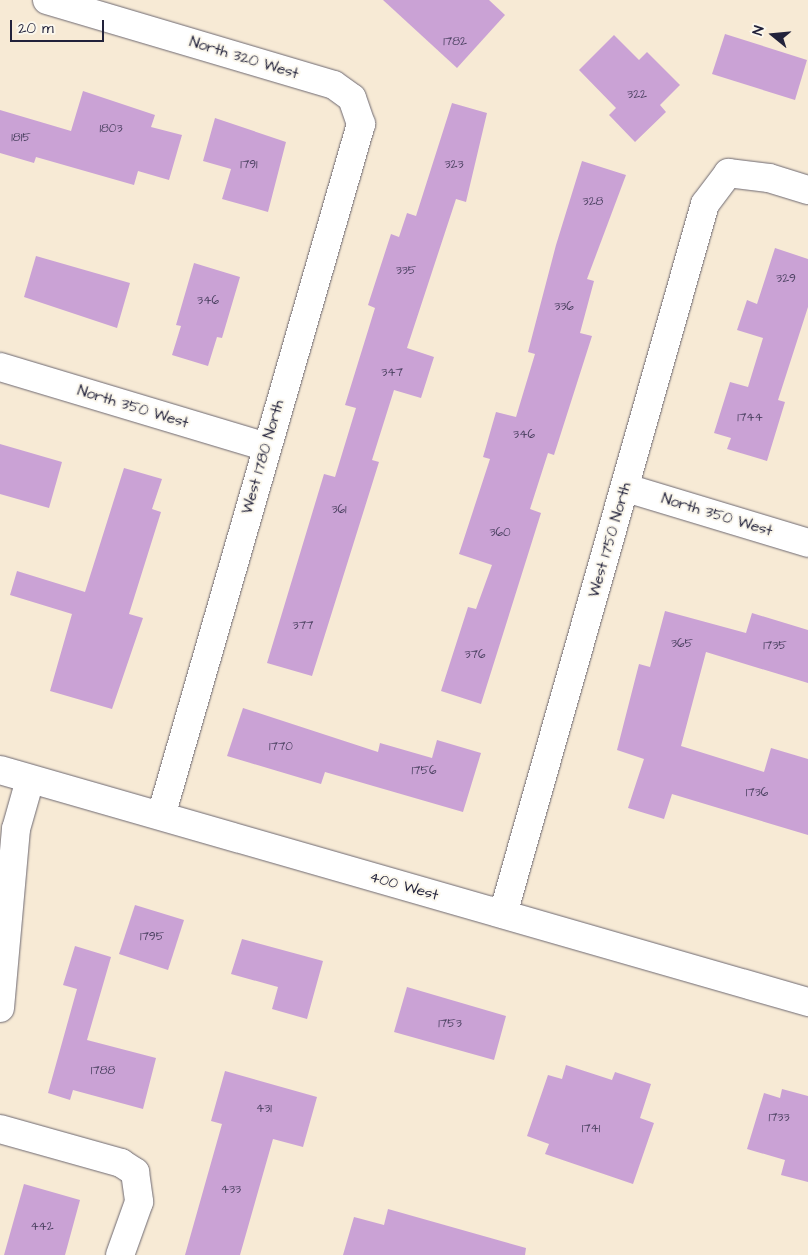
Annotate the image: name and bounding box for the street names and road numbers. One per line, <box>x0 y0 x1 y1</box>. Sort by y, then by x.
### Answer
street label: North 320 West <box>187 33 301 83</box>
street label: North 350 West <box>75 382 191 432</box>
street label: West 1780 North <box>238 398 288 516</box>
street label: West 1750 North <box>585 480 635 600</box>
street label: North 350 West <box>659 490 775 540</box>
street label: 400 West <box>367 868 441 904</box>

